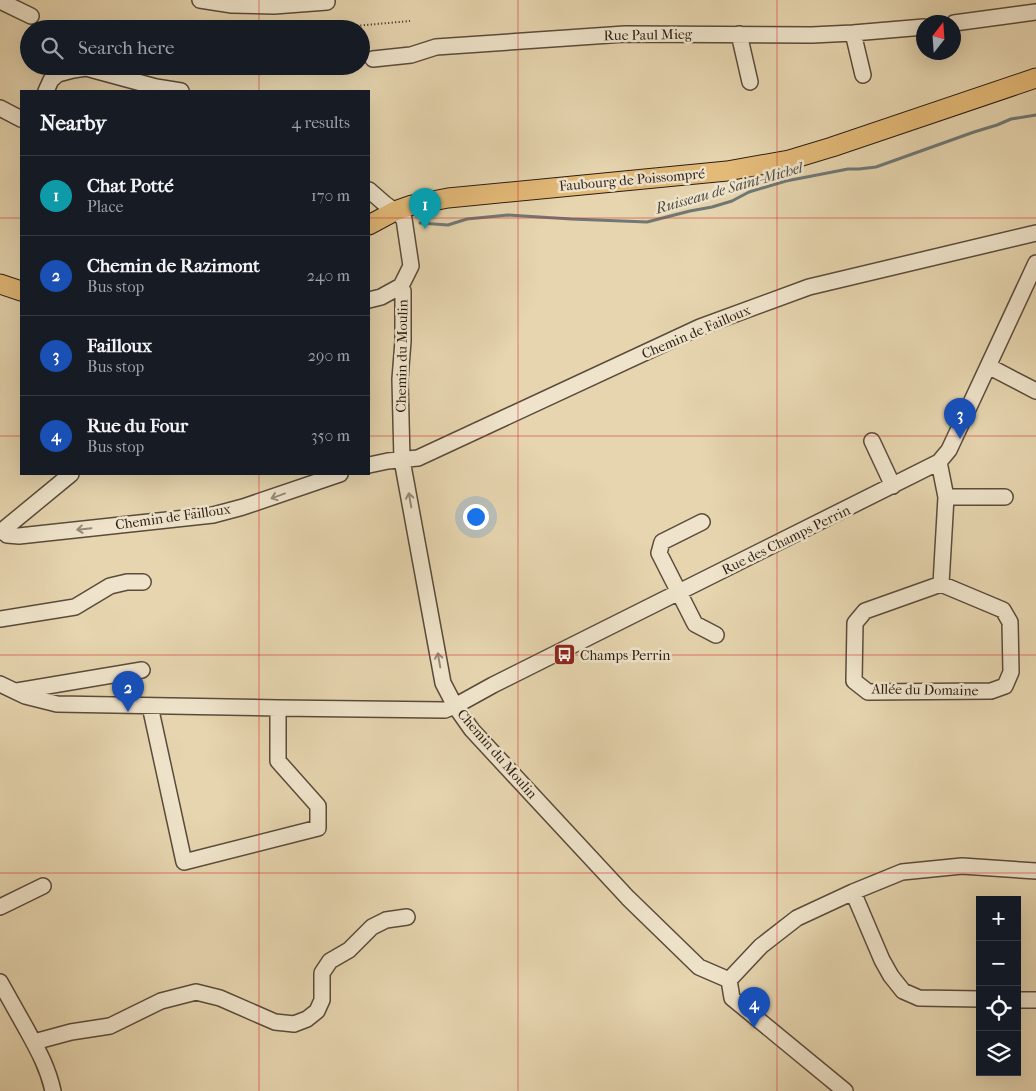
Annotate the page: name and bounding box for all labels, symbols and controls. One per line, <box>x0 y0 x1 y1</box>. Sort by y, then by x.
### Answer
north arrow <box>916 15 961 60</box>
search box <box>20 20 370 75</box>
street label: Rue Paul Mieg <box>604 26 693 44</box>
icon: search <box>38 34 66 62</box>
text: Search here <box>78 37 174 59</box>
text: Nearby <box>40 111 106 135</box>
text: 4 results <box>292 113 350 132</box>
water label: Ruisseau de Saint-Michel <box>653 158 807 218</box>
street label: Faubourg de Poissompré <box>558 165 706 195</box>
text: Chat Potté <box>87 175 174 197</box>
text: 1 <box>53 186 59 205</box>
text: 170 m <box>311 186 350 205</box>
pin: 1 <box>409 188 441 229</box>
text: Place <box>87 197 123 216</box>
text: Chemin de Razimont <box>87 255 260 277</box>
text: 2 <box>52 266 60 285</box>
text: 240 m <box>307 266 350 285</box>
text: Bus stop <box>87 277 144 296</box>
street label: Chemin du Moulin <box>393 299 411 413</box>
street label: Chemin de Failloux <box>639 301 754 363</box>
text: Failloux <box>87 335 152 357</box>
text: 3 <box>53 346 59 365</box>
text: 290 m <box>308 346 350 365</box>
text: Bus stop <box>87 357 144 376</box>
pin: 3 <box>944 398 976 439</box>
text: Rue du Four <box>87 415 188 437</box>
text: 4 <box>51 426 61 445</box>
text: 350 m <box>311 426 350 445</box>
text: Bus stop <box>87 437 144 456</box>
one-way arrow <box>270 491 286 501</box>
one-way arrow <box>404 493 414 509</box>
street label: Chemin de Failloux <box>114 500 233 534</box>
street label: Rue des Champs Perrin <box>719 501 853 579</box>
your location <box>463 504 489 530</box>
one-way arrow <box>76 524 92 534</box>
bus stop icon: Champs Perrin <box>552 643 576 667</box>
place label: Champs Perrin <box>580 647 670 664</box>
one-way arrow <box>434 653 444 669</box>
pin: 2 <box>112 671 144 712</box>
street label: Allée du Domaine <box>870 681 979 699</box>
street label: Chemin du Moulin <box>453 706 541 802</box>
map controls <box>976 896 1021 1076</box>
button: + <box>976 896 1021 941</box>
button: − <box>976 941 1021 986</box>
button: locate <box>976 986 1021 1031</box>
pin: 4 <box>738 987 770 1028</box>
button: layers <box>976 1031 1021 1076</box>

